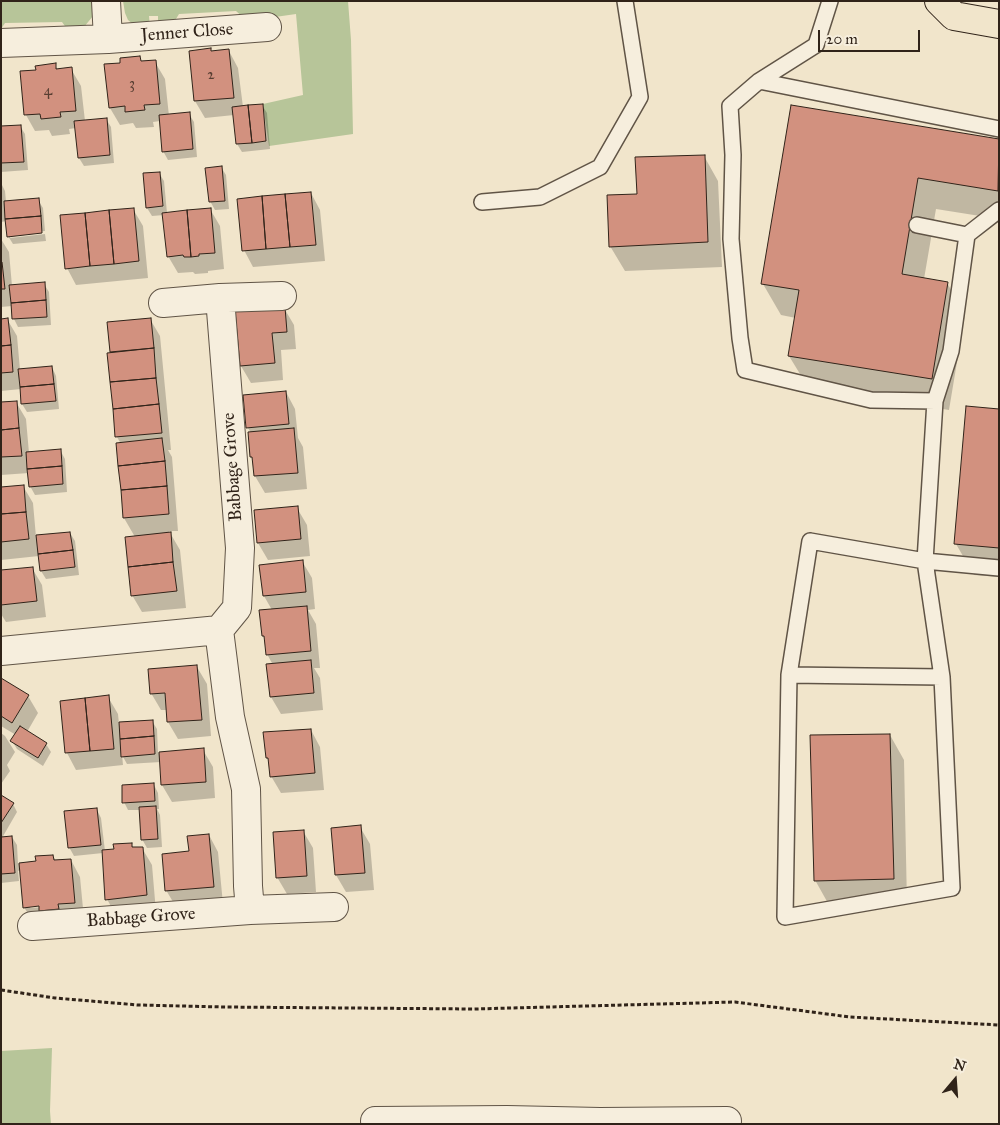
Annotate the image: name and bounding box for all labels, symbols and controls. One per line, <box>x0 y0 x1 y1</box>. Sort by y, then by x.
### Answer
street label: Jenner Close <box>140 19 234 47</box>
scale bar <box>820 20 922 52</box>
text: 20 m <box>826 30 858 48</box>
house number: 2 <box>207 66 215 84</box>
house number: 3 <box>129 75 135 93</box>
house number: 4 <box>44 82 52 100</box>
street label: Babbage Grove <box>218 412 248 522</box>
street label: Babbage Grove <box>86 903 196 933</box>
north arrow <box>930 1055 980 1105</box>
text: N <box>952 1055 968 1075</box>

